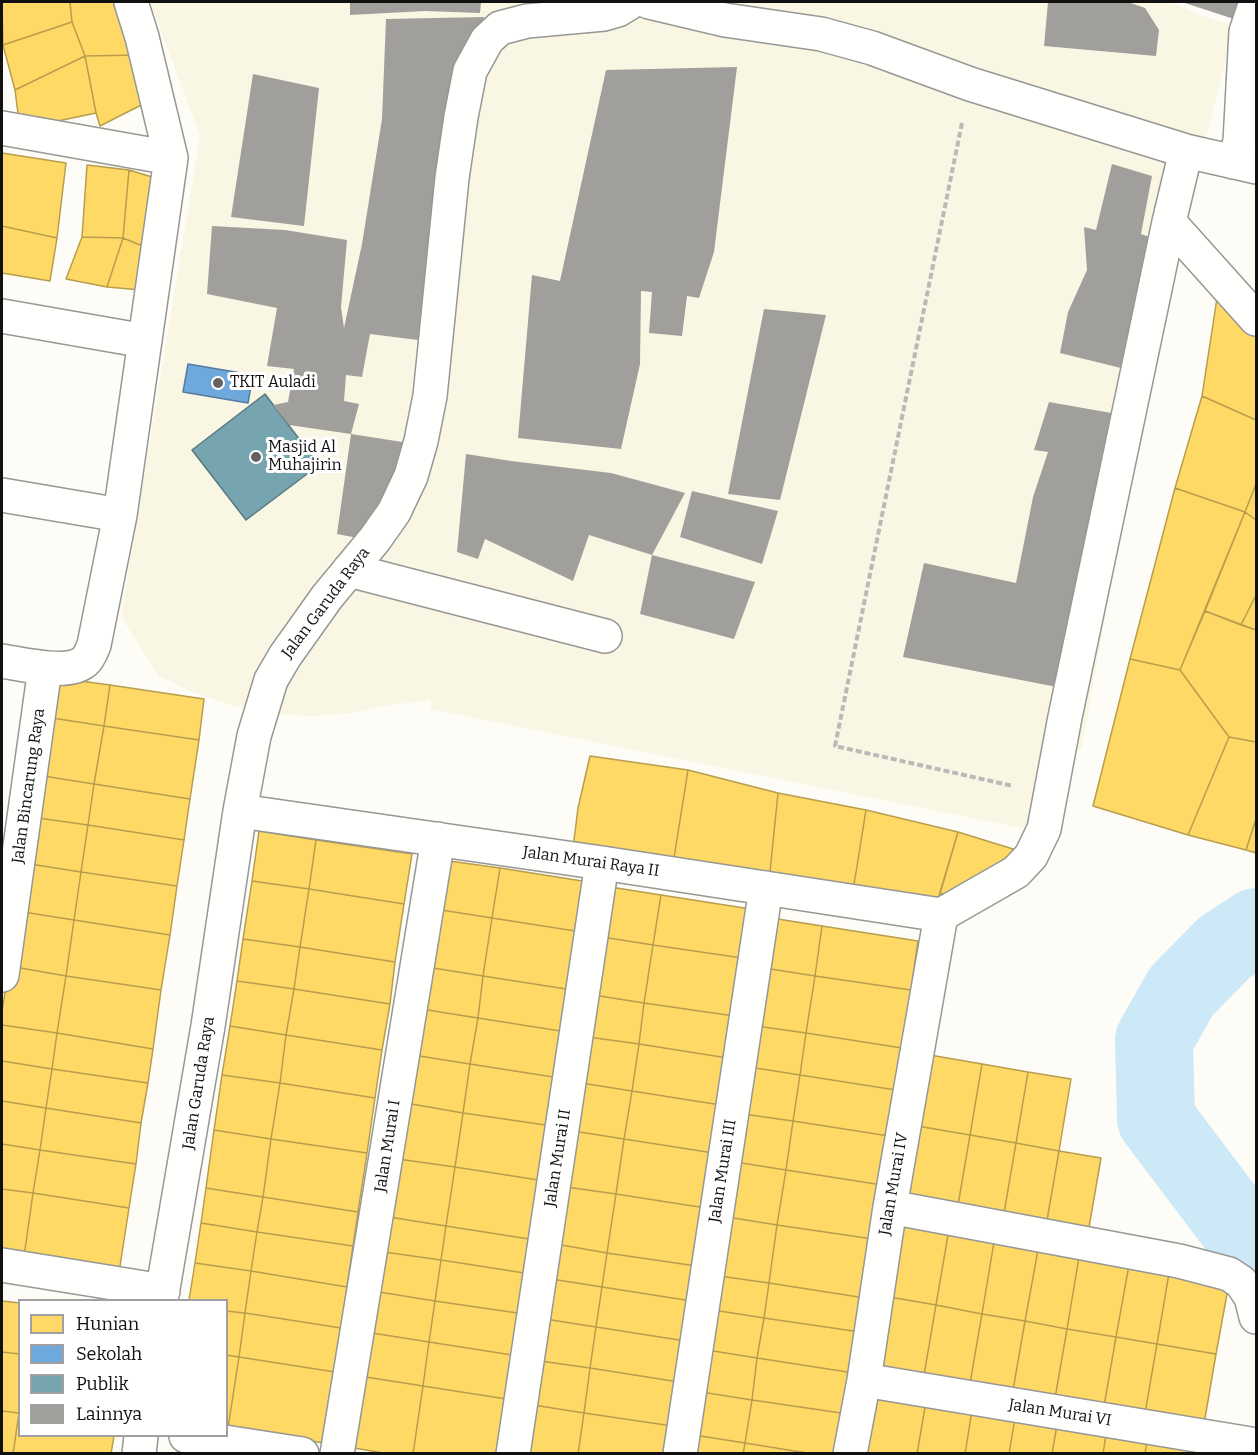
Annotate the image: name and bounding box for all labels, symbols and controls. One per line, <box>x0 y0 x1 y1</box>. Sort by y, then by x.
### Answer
place label: TKIT Auladi <box>230 373 316 393</box>
marker: TKIT Auladi <box>211 376 225 390</box>
place label: Masjid Al Muhajirin <box>268 438 342 476</box>
marker: Masjid Al Muhajirin <box>249 450 263 464</box>
street label: Jalan Garuda Raya <box>278 544 374 662</box>
street label: Jalan Bincarung Raya <box>9 707 49 865</box>
street label: Jalan Murai Raya II <box>522 843 660 881</box>
street label: Jalan Garuda Raya <box>179 1015 219 1151</box>
street label: Jalan Murai I <box>371 1098 405 1194</box>
street label: Jalan Murai II <box>541 1108 575 1208</box>
street label: Jalan Murai III <box>705 1118 741 1224</box>
street label: Jalan Murai IV <box>876 1131 912 1237</box>
legend <box>18 1299 228 1437</box>
text: Hunian <box>76 1313 139 1335</box>
text: Sekolah <box>76 1343 142 1365</box>
text: Publik <box>76 1373 129 1395</box>
street label: Jalan Murai VI <box>1007 1395 1113 1431</box>
text: Lainnya <box>76 1403 142 1425</box>

